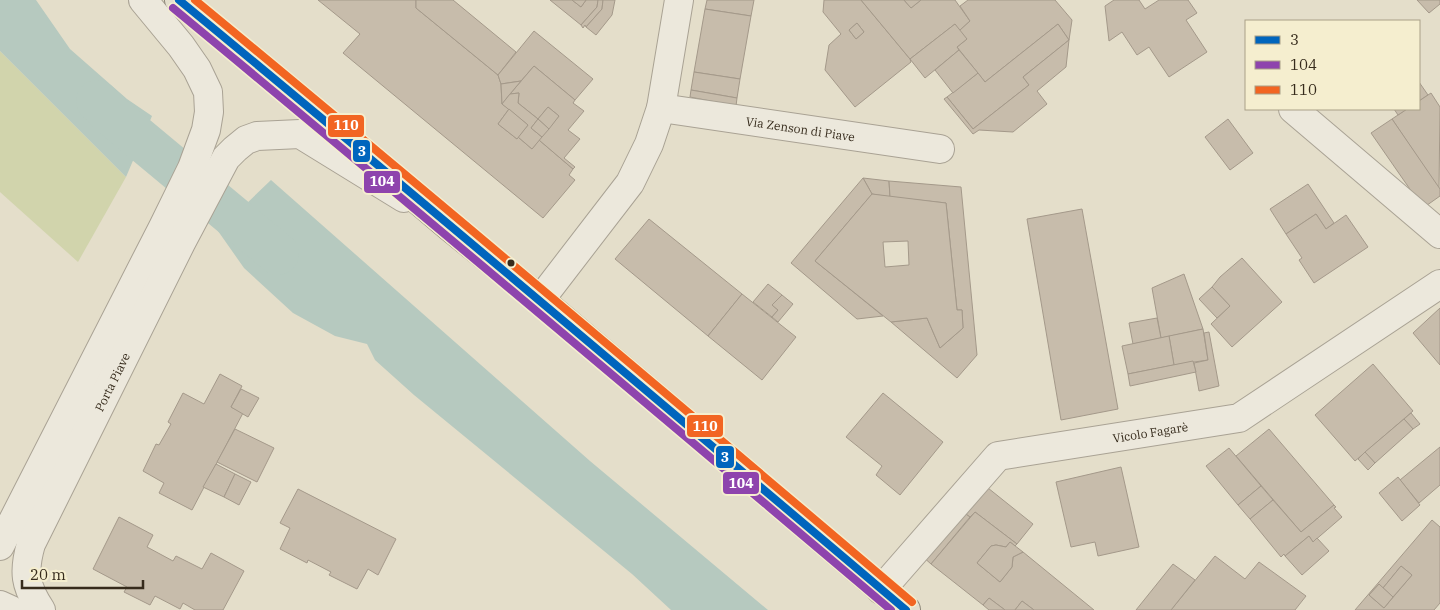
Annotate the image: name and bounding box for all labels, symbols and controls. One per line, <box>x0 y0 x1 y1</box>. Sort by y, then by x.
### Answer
legend <box>1245 20 1420 110</box>
text: 3 <box>1290 30 1299 49</box>
text: 104 <box>1290 55 1317 74</box>
text: 110 <box>1290 80 1317 99</box>
street label: Via Zenson di Piave <box>745 113 856 144</box>
line badge: 110 <box>327 114 365 138</box>
text: 110 <box>333 116 359 134</box>
line badge: 3 <box>352 139 371 163</box>
text: 3 <box>358 142 366 160</box>
line badge: 104 <box>363 170 401 194</box>
text: 104 <box>369 172 395 190</box>
unlabelled marker <box>506 258 516 268</box>
street label: Porta Piave <box>91 350 133 414</box>
line badge: 110 <box>686 414 724 438</box>
text: 110 <box>692 417 718 435</box>
street label: Vicolo Fagarè <box>1112 419 1189 445</box>
line badge: 3 <box>715 445 735 469</box>
text: 3 <box>721 448 729 466</box>
line badge: 104 <box>722 471 760 495</box>
text: 104 <box>728 474 754 492</box>
scale bar <box>22 558 144 590</box>
text: 20 m <box>30 565 66 584</box>

